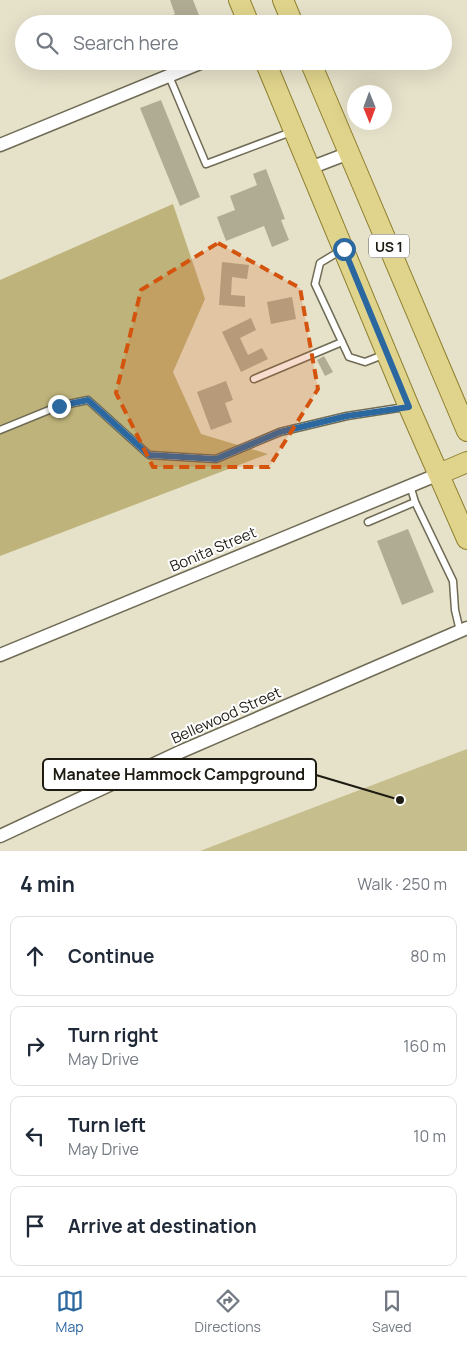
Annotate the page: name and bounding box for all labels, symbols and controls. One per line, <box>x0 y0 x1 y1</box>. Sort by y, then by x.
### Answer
search box <box>15 15 452 70</box>
icon: search <box>33 29 61 57</box>
text: Search here <box>73 30 179 56</box>
north arrow <box>347 85 392 130</box>
road number: US 1 <box>369 235 409 258</box>
route start <box>333 238 356 261</box>
route end <box>48 395 71 418</box>
street label: Bonita Street <box>167 521 259 577</box>
street label: Bellewood Street <box>168 681 284 749</box>
callout: Manatee Hammock Campground <box>43 759 316 790</box>
text: Manatee Hammock Campground <box>53 763 305 785</box>
text: 4 min <box>20 870 75 898</box>
text: Walk · 250 m <box>357 873 447 895</box>
icon: ahead <box>21 942 49 970</box>
text: Continue <box>68 943 154 969</box>
text: 80 m <box>410 945 446 967</box>
text: Turn right <box>68 1022 158 1048</box>
icon: right <box>21 1032 49 1060</box>
text: 160 m <box>403 1035 446 1057</box>
text: May Drive <box>68 1048 139 1070</box>
text: Turn left <box>68 1112 146 1138</box>
icon: left <box>21 1122 49 1150</box>
text: 10 m <box>413 1125 446 1147</box>
text: May Drive <box>68 1138 139 1160</box>
icon: arrive <box>21 1212 49 1240</box>
text: Arrive at destination <box>68 1213 257 1239</box>
tab: Map <box>56 1287 84 1336</box>
tab: Directions <box>195 1287 261 1336</box>
tab: Saved <box>372 1287 411 1336</box>

